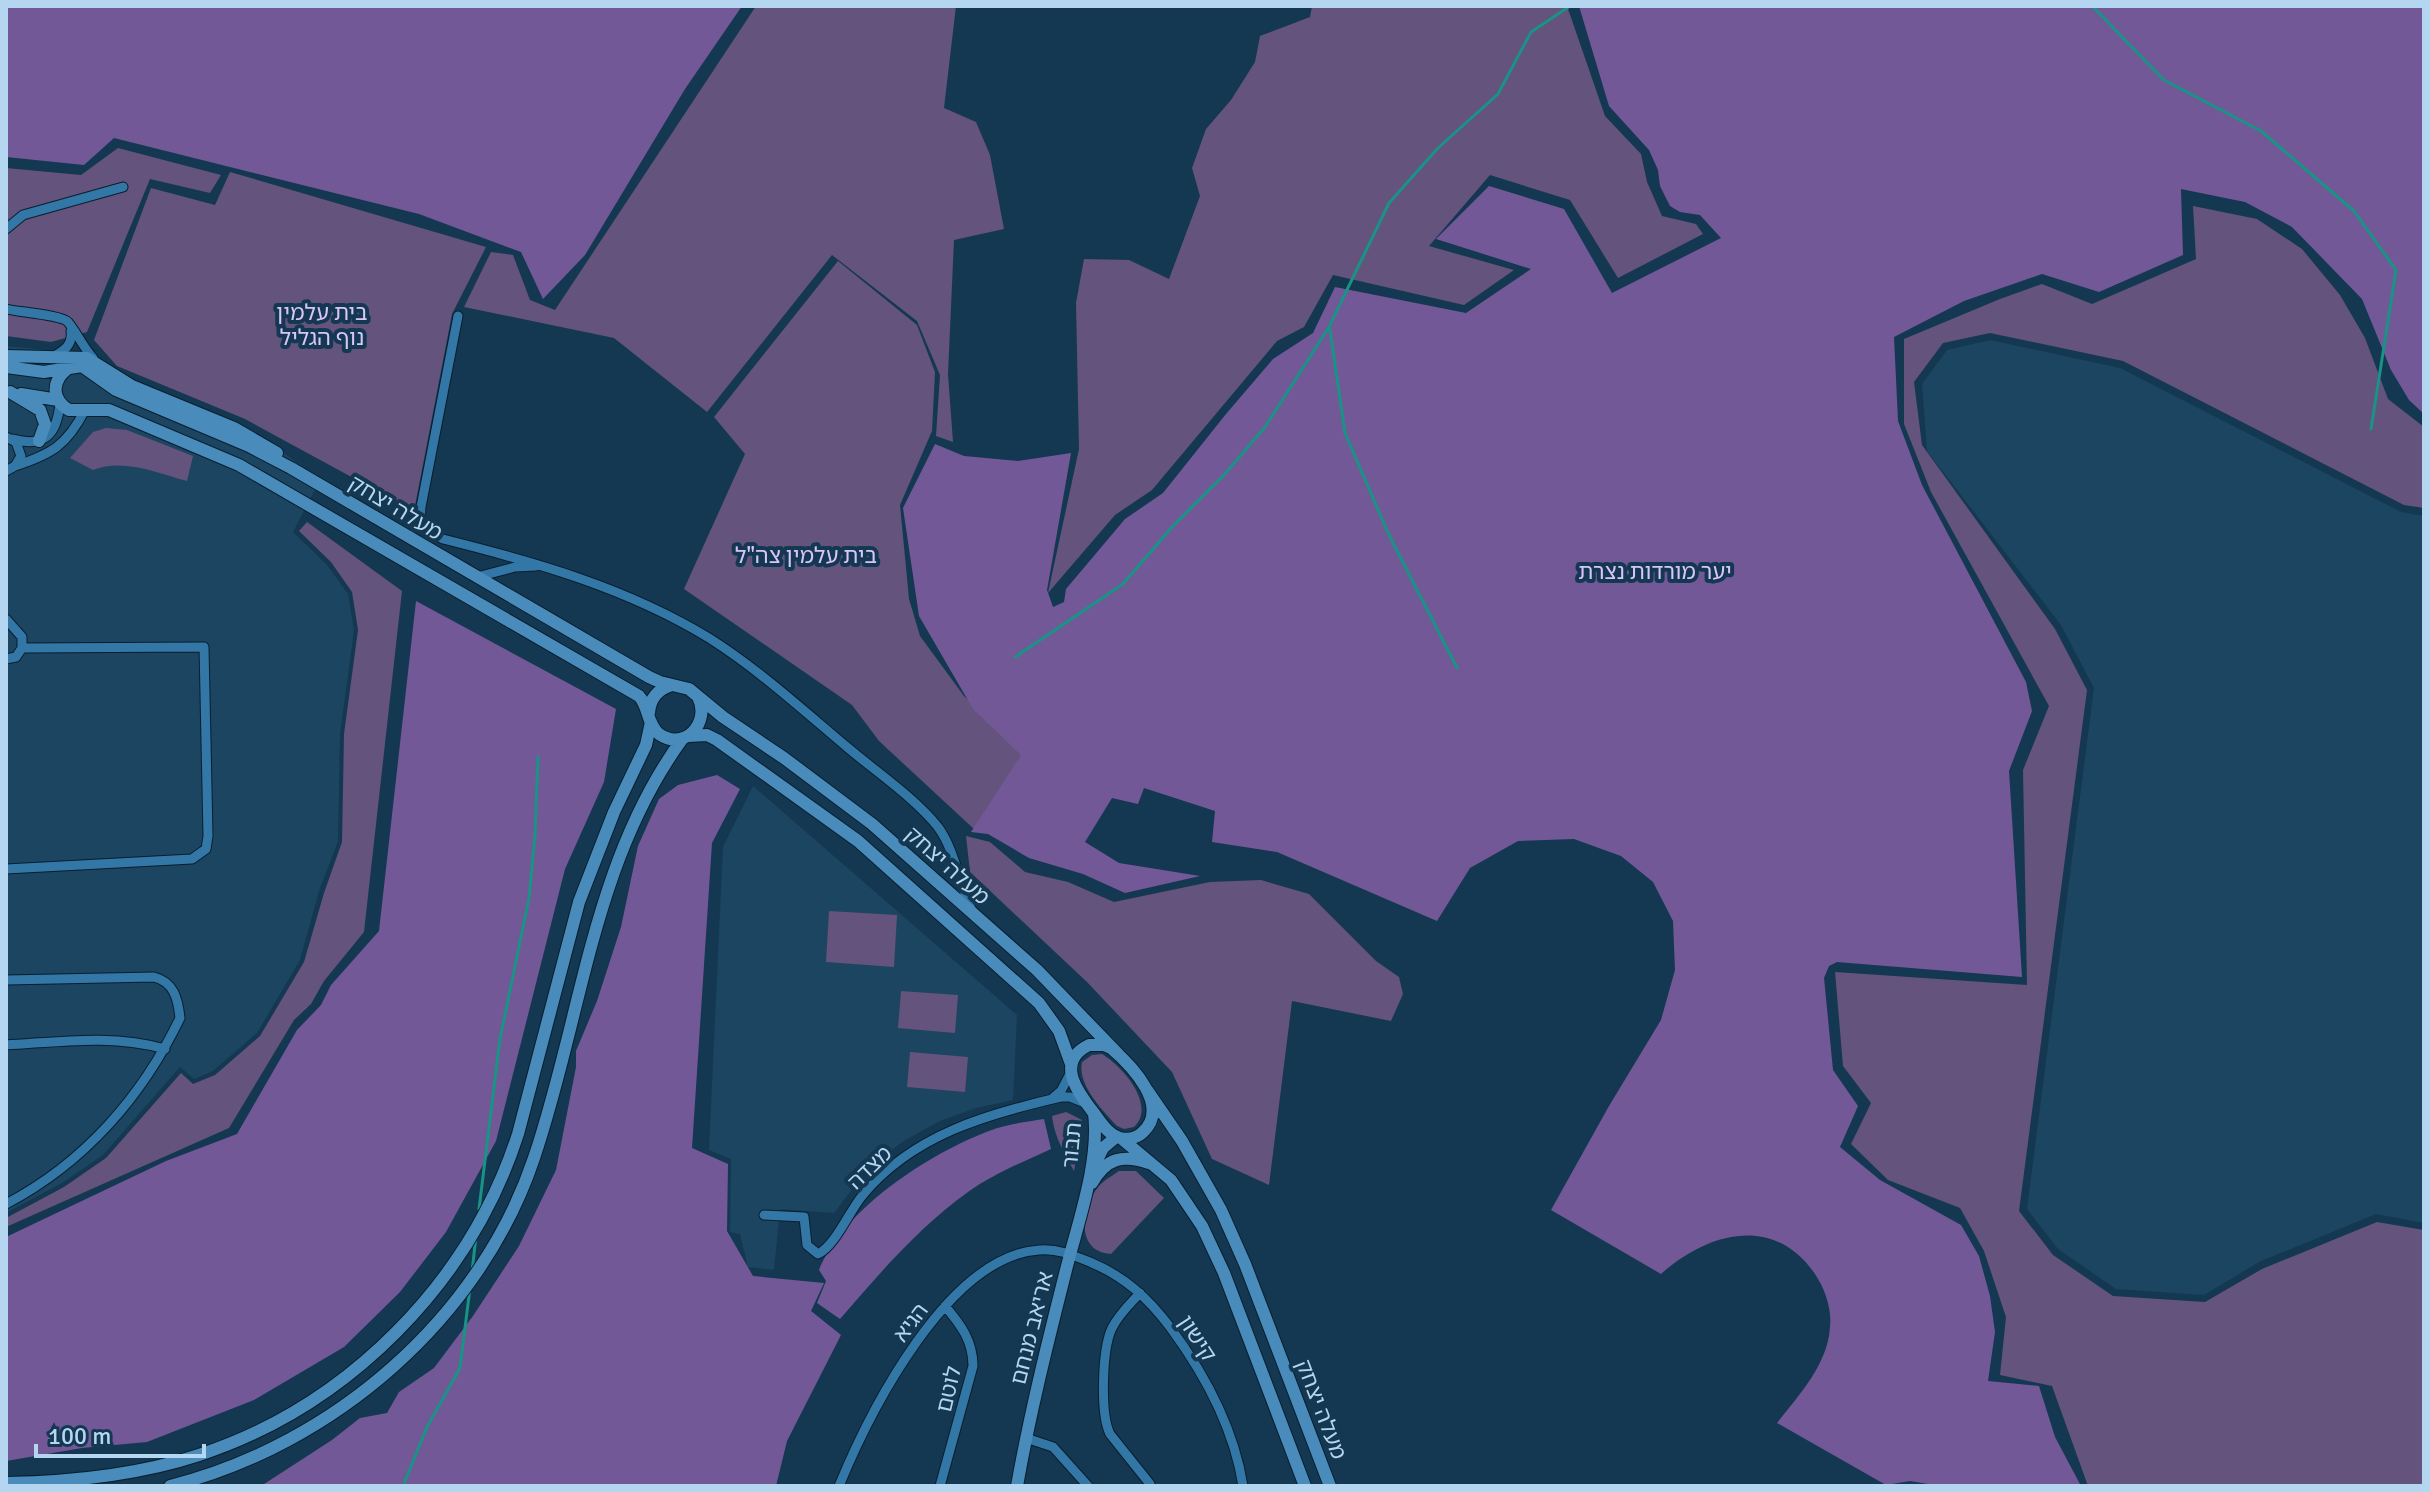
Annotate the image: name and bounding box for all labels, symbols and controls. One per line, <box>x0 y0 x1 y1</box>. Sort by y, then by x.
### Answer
park label: בית עלמין נוף הגליל <box>276 299 368 351</box>
street label: מעלה יצחק <box>344 469 448 546</box>
park label: בית עלמין צה"ל <box>735 542 877 569</box>
park label: יער מורדות נצרת <box>1578 558 1732 585</box>
street label: מעלה יצחק <box>900 820 996 910</box>
street label: תבור <box>1056 1121 1087 1169</box>
street label: מצדה <box>841 1140 897 1195</box>
street label: אריאב מנחם <box>1004 1269 1059 1388</box>
street label: הגיא <box>887 1298 934 1347</box>
street label: קישון <box>1173 1310 1223 1367</box>
street label: מעלה יצחק <box>1290 1355 1353 1463</box>
street label: לוטם <box>930 1363 967 1415</box>
scale bar <box>36 1408 204 1458</box>
text: 100 m <box>48 1421 111 1451</box>

